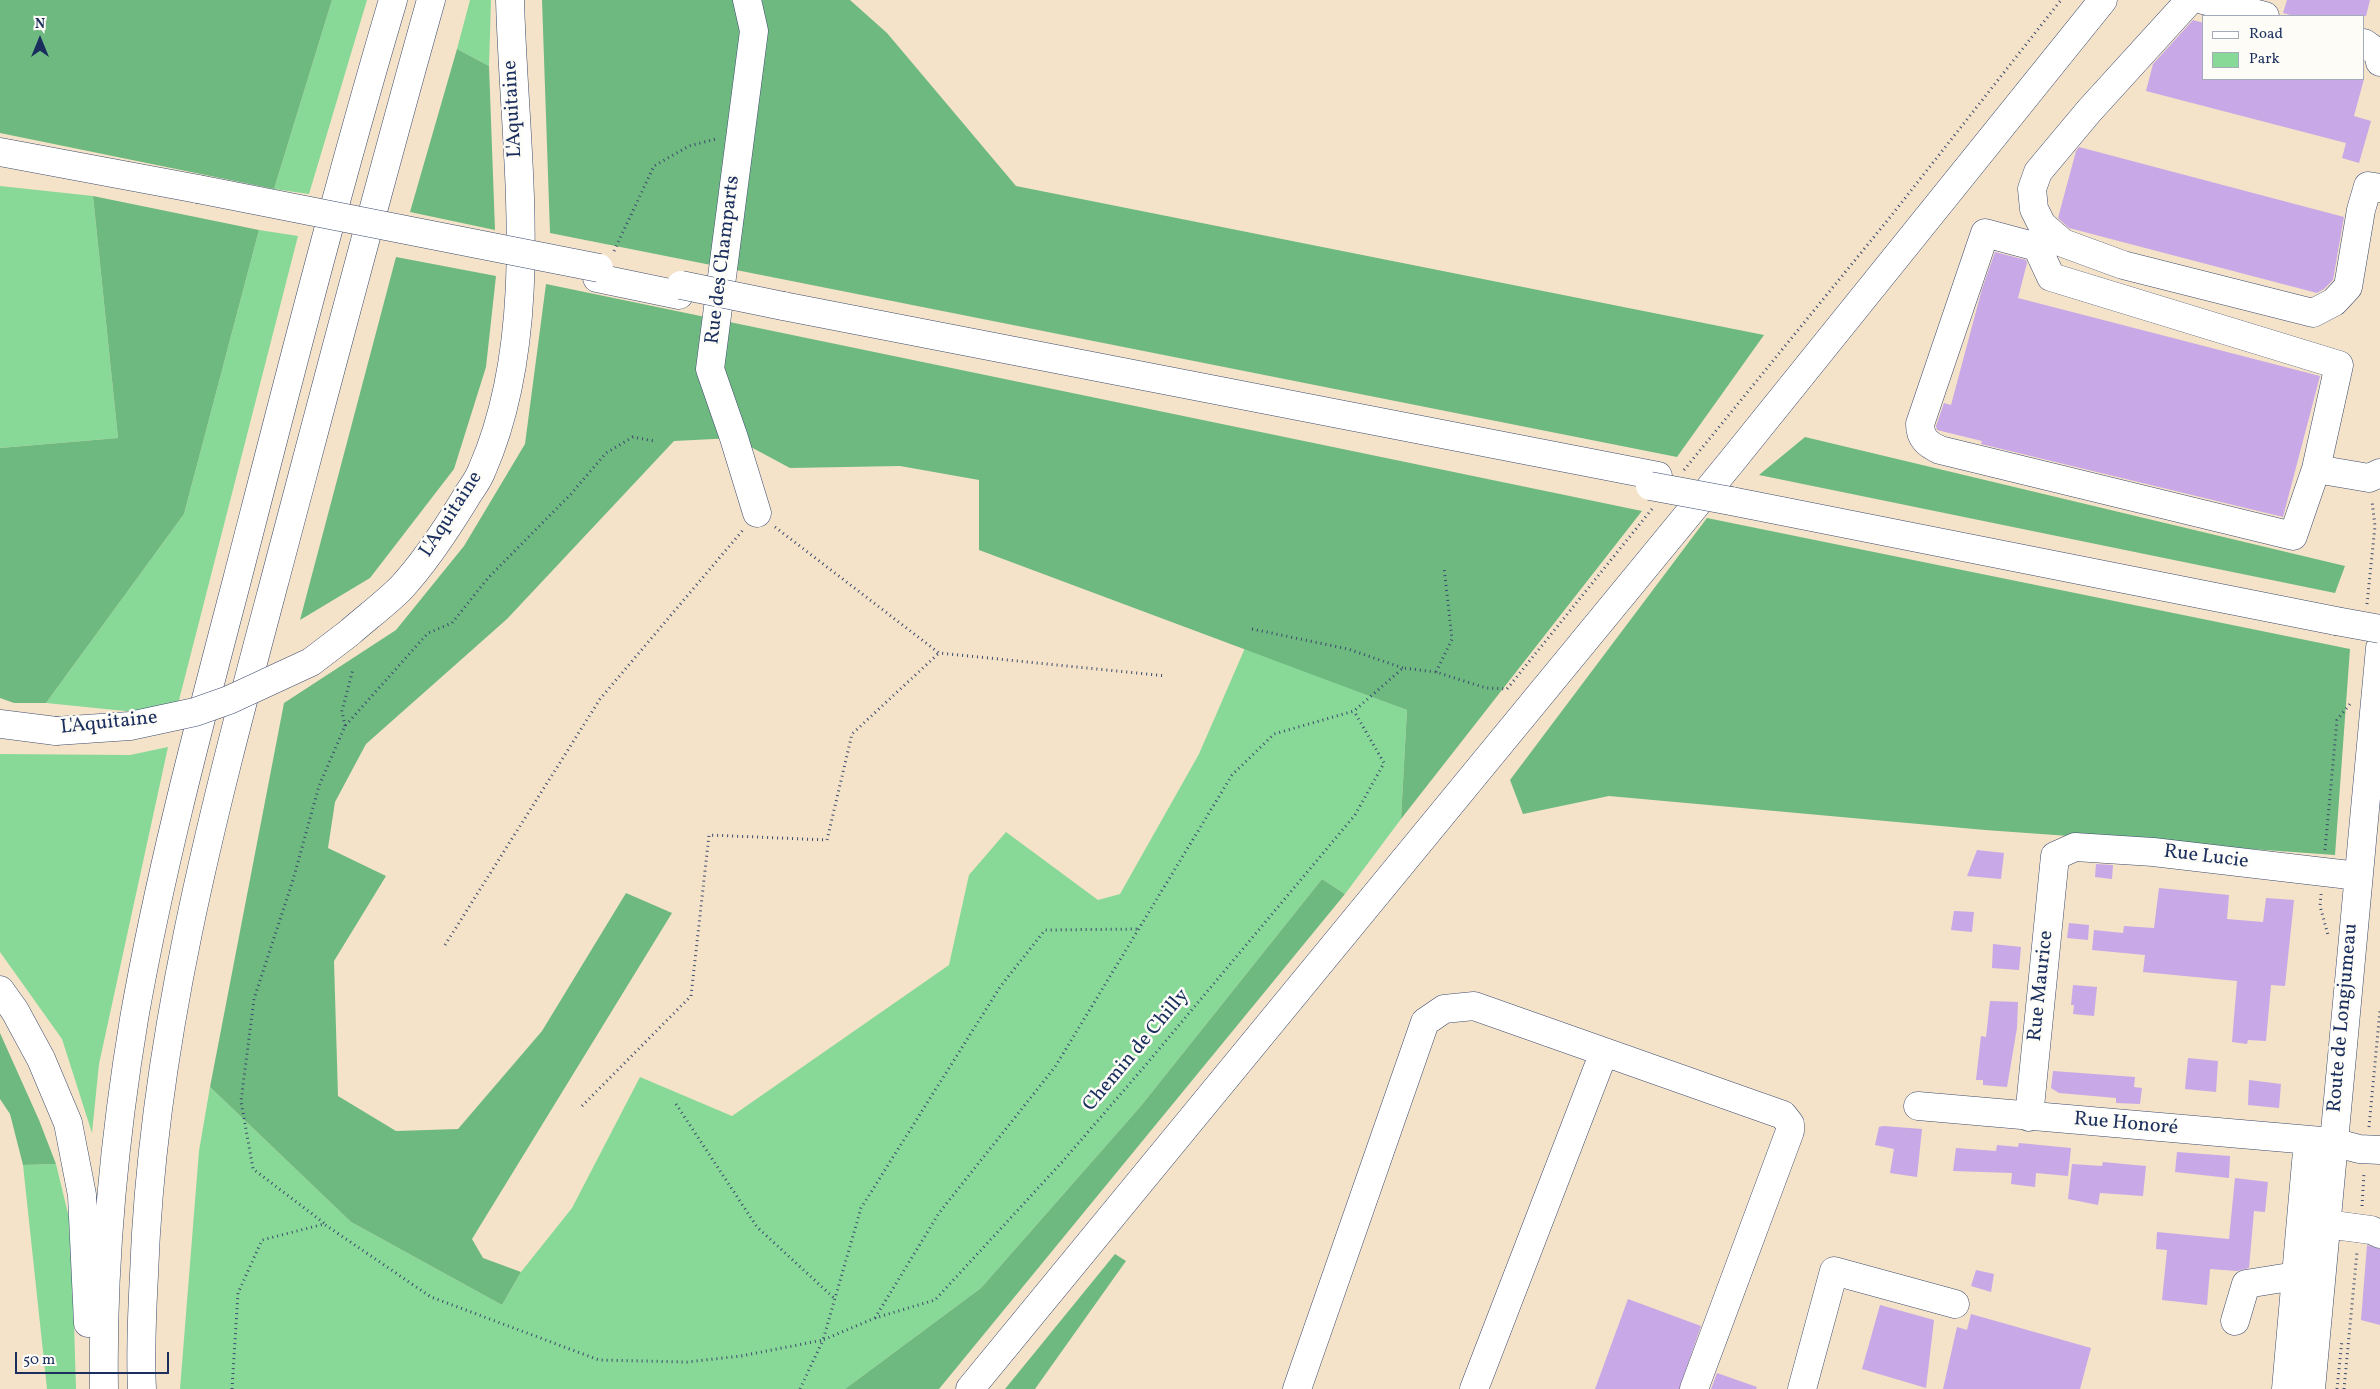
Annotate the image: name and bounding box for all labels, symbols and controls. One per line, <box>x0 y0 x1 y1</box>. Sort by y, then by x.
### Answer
north arrow <box>15 15 65 65</box>
text: N <box>35 15 45 34</box>
legend <box>2202 15 2365 80</box>
text: Road <box>2249 24 2283 45</box>
text: Park <box>2249 49 2280 70</box>
street label: L'Aquitaine <box>499 60 529 158</box>
street label: Rue des Champarts <box>702 174 746 346</box>
street label: L'Aquitaine <box>415 468 489 562</box>
street label: L'Aquitaine <box>59 707 159 741</box>
street label: Rue Lucie <box>2162 841 2250 875</box>
street label: Route de Longjumeau <box>2324 923 2364 1113</box>
street label: Rue Maurice <box>2024 929 2060 1043</box>
street label: Chemin de Chilly <box>1079 985 1195 1117</box>
street label: Rue Honoré <box>2073 1108 2179 1142</box>
scale bar <box>18 1342 171 1374</box>
text: 50 m <box>23 1350 55 1371</box>

